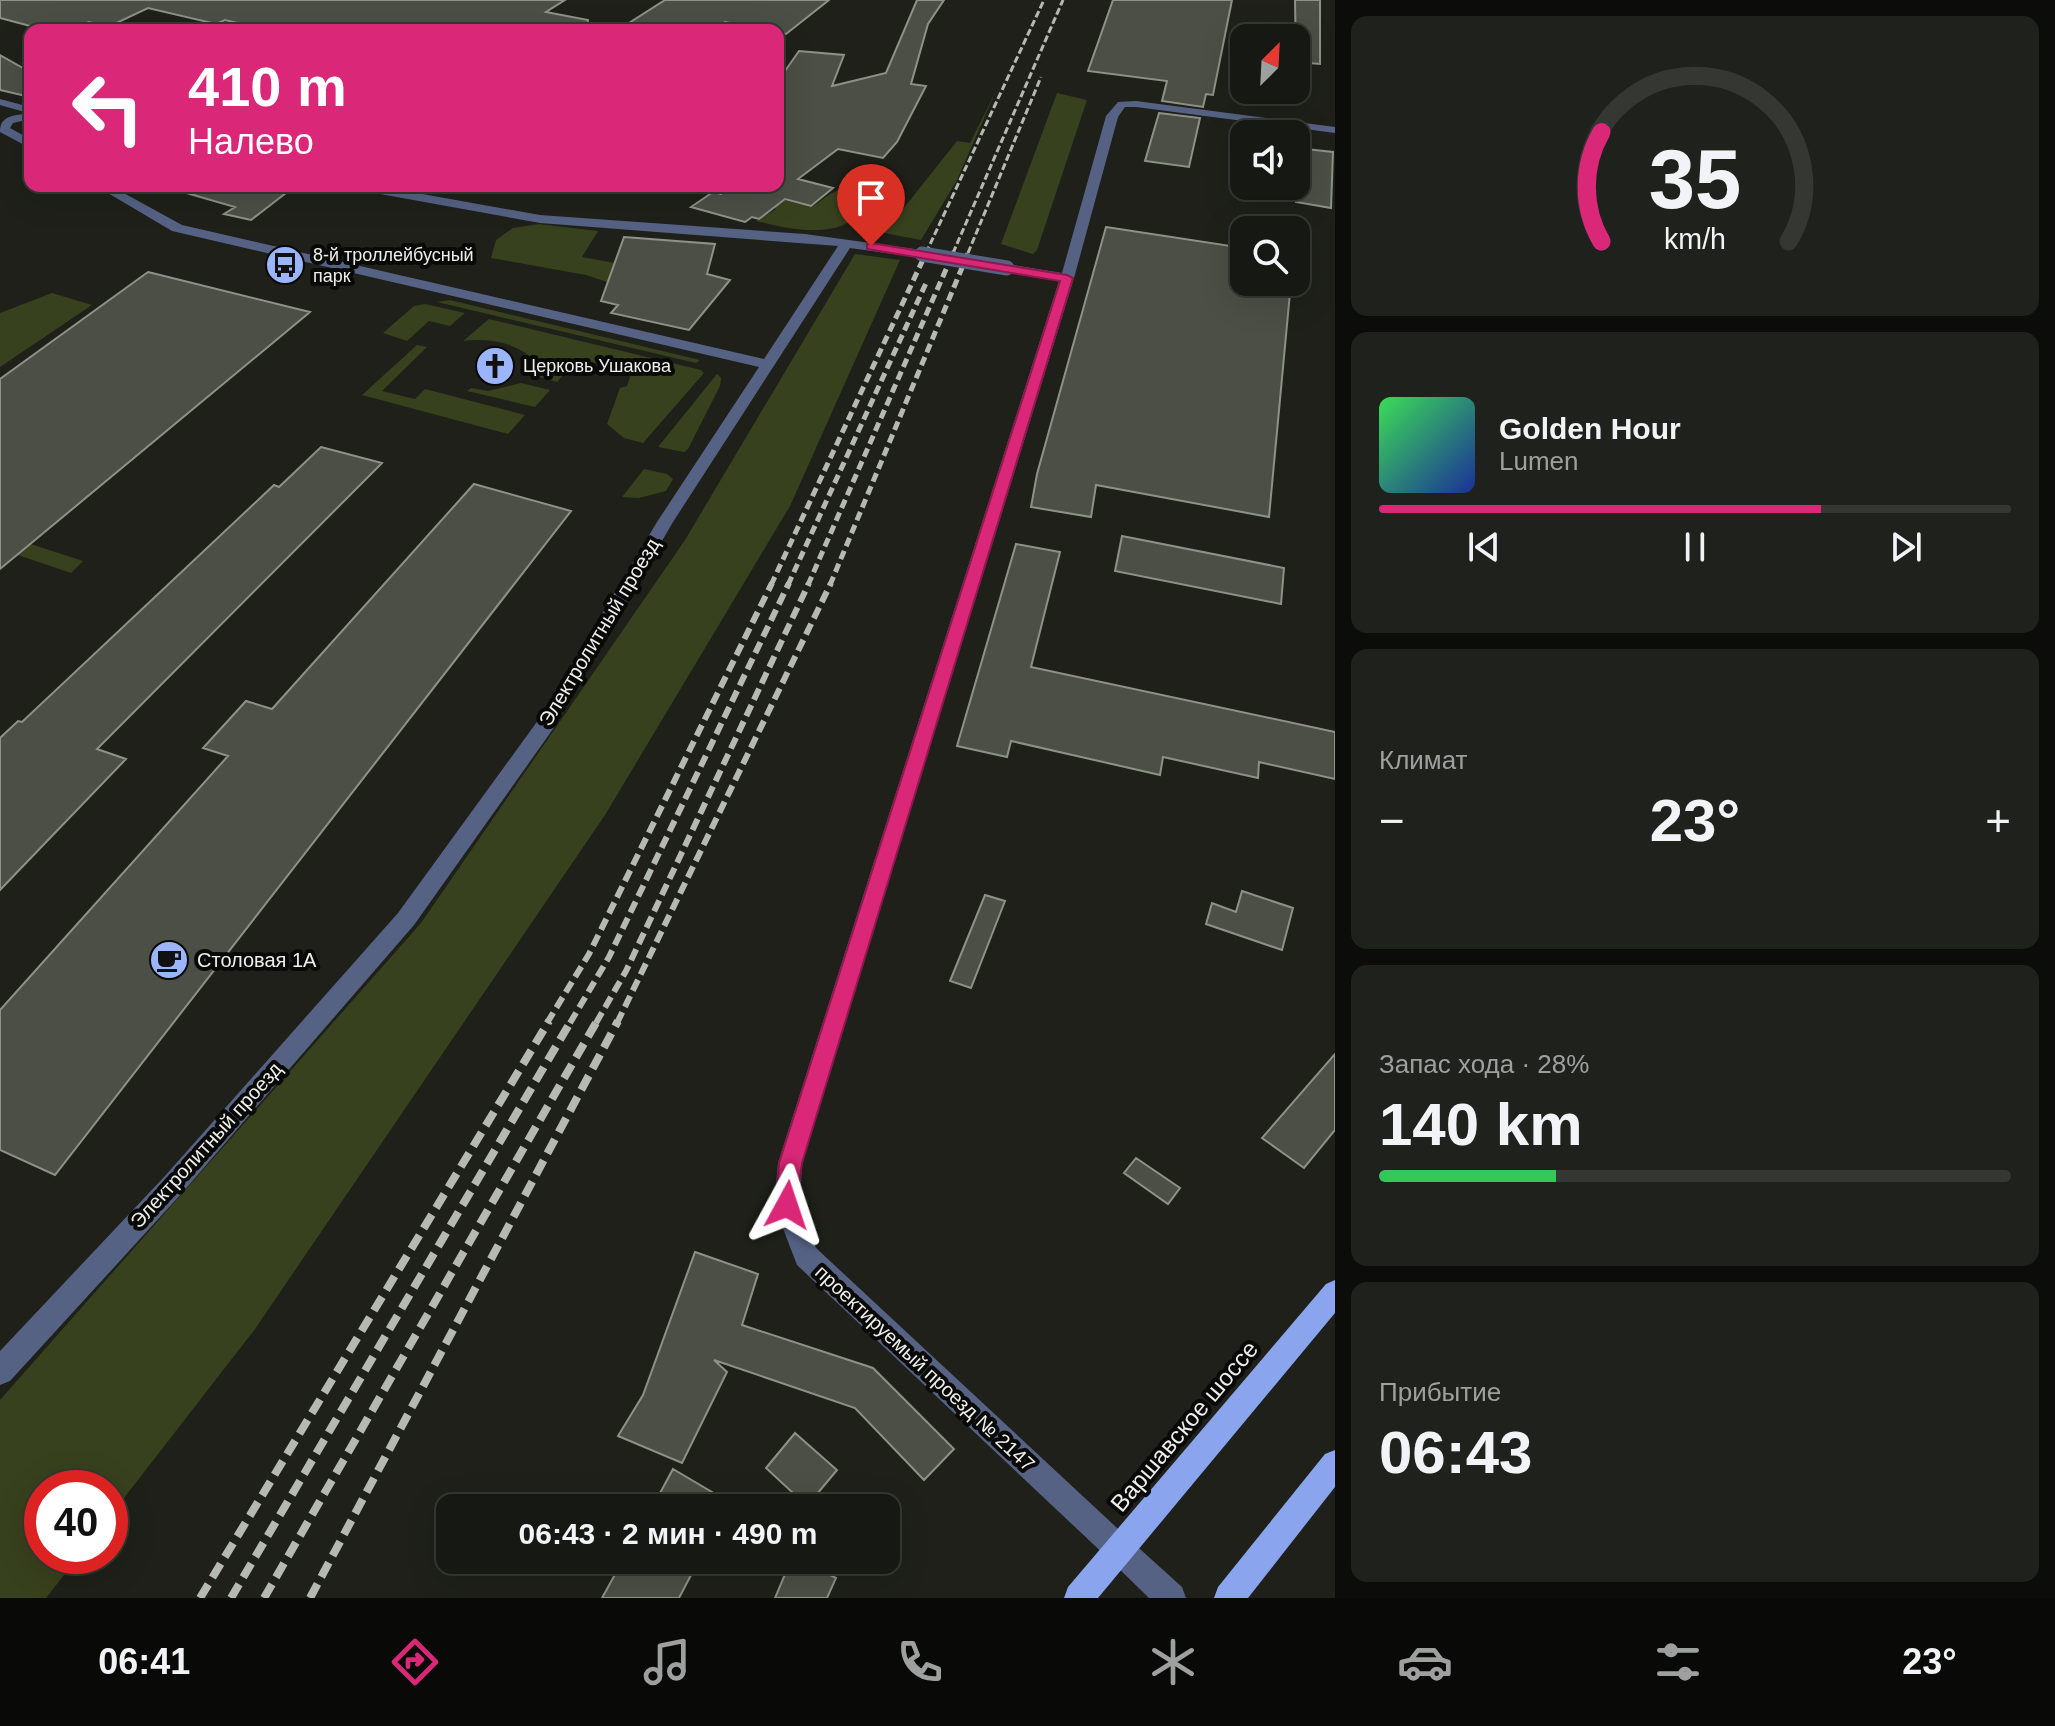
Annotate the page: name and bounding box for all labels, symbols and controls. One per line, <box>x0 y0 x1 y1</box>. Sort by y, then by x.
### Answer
north arrow <box>1230 24 1310 104</box>
map controls <box>1230 24 1310 296</box>
text: 410 m <box>188 55 347 118</box>
icon: left <box>56 56 160 160</box>
button: sound <box>1230 120 1310 200</box>
text: Налево <box>188 121 314 162</box>
text: 35 <box>1649 133 1741 226</box>
pin <box>837 164 905 246</box>
icon: arrive <box>849 176 893 220</box>
button: search <box>1230 216 1310 296</box>
text: km/h <box>1664 223 1726 255</box>
bus stop icon: 8-й троллейбусный парк <box>264 244 306 286</box>
place label: 8-й троллейбусный парк <box>313 245 474 286</box>
church icon: Церковь Ушакова <box>474 345 516 387</box>
place label: Церковь Ушакова <box>523 356 672 376</box>
text: Golden Hour <box>1499 412 1681 445</box>
text: Lumen <box>1499 446 1579 476</box>
icon: previous <box>1462 525 1506 569</box>
icon: pause <box>1673 525 1717 569</box>
icon: next <box>1884 525 1928 569</box>
street label: Электролитный проезд <box>534 534 664 730</box>
text: Климат <box>1379 745 1468 775</box>
text: 23° <box>1650 787 1740 854</box>
text: − <box>1379 796 1405 845</box>
text: + <box>1985 796 2011 845</box>
cafe icon: Столовая 1А <box>148 939 190 981</box>
place label: Столовая 1А <box>197 949 317 971</box>
text: Запас хода · 28% <box>1379 1049 1589 1079</box>
street label: Электролитный проезд <box>126 1058 286 1232</box>
text: 140 km <box>1379 1091 1583 1158</box>
position arrow <box>745 1163 829 1247</box>
street label: проектируемый проезд № 2147 <box>811 1261 1039 1475</box>
street label: Варшавское шоссе <box>1105 1335 1263 1517</box>
text: Прибытие <box>1379 1377 1501 1407</box>
text: 06:43 <box>1379 1419 1532 1486</box>
speed limit sign: 40 <box>24 1470 128 1574</box>
text: 06:43 · 2 мин · 490 m <box>519 1517 817 1550</box>
icon: directions <box>387 1634 443 1690</box>
icon: music <box>639 1634 695 1690</box>
icon: phone <box>892 1634 948 1690</box>
icon: climate <box>1145 1634 1201 1690</box>
icon: car <box>1397 1634 1453 1690</box>
icon: filters <box>1650 1634 1706 1690</box>
text: 06:41 <box>98 1641 190 1682</box>
text: 23° <box>1902 1641 1957 1682</box>

